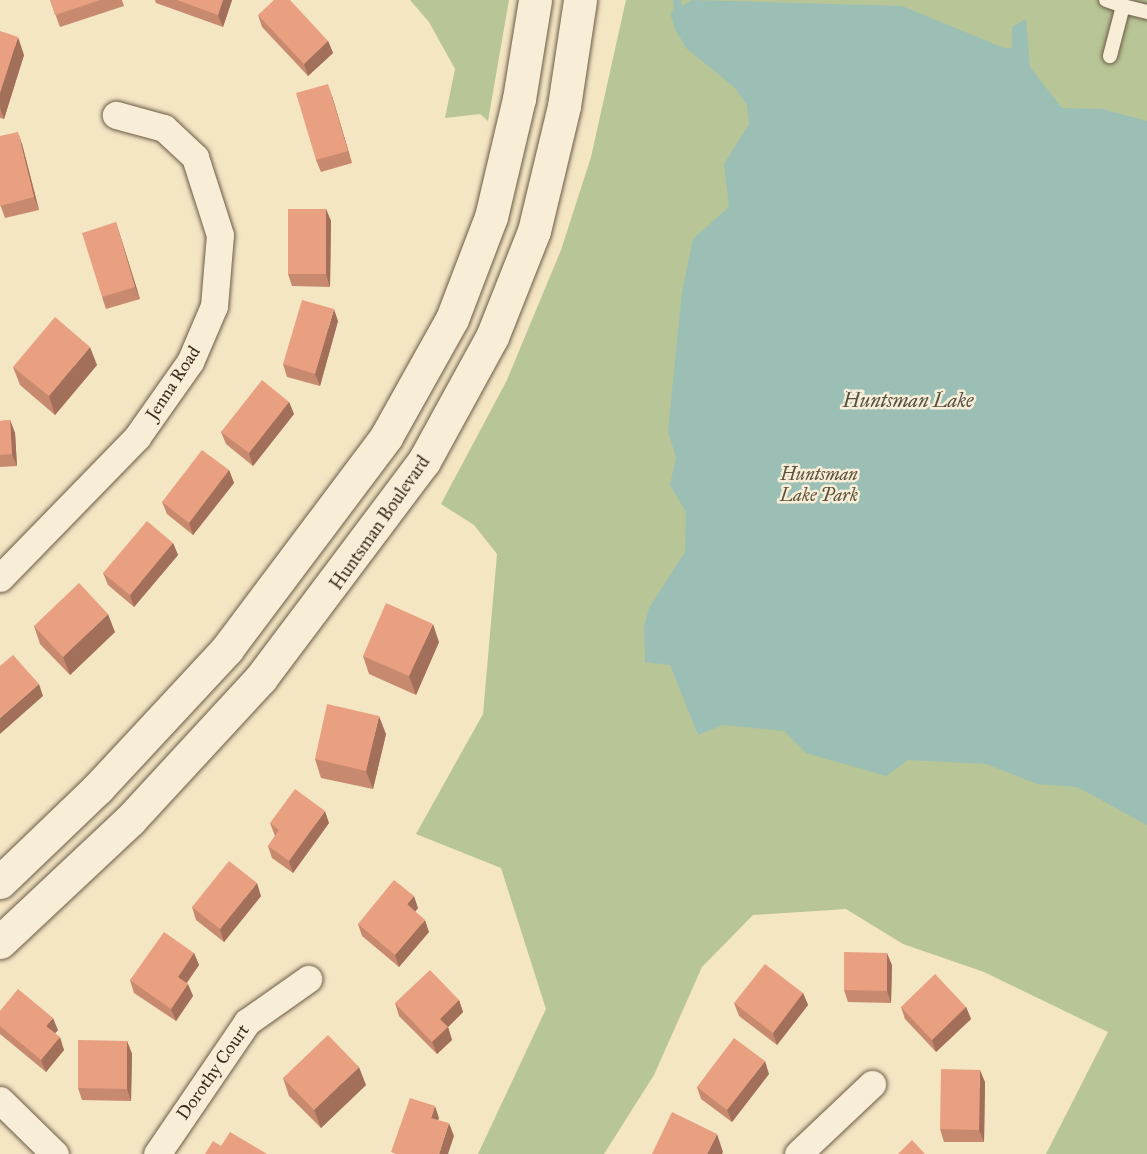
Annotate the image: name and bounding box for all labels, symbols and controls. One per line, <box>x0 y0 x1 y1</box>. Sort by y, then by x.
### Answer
street label: Jenna Road <box>141 342 205 424</box>
water label: Huntsman Lake <box>842 388 974 412</box>
street label: Huntsman Boulevard <box>326 452 434 594</box>
park label: Huntsman Lake Park <box>780 464 858 506</box>
street label: Dorothy Court <box>172 1020 254 1124</box>

